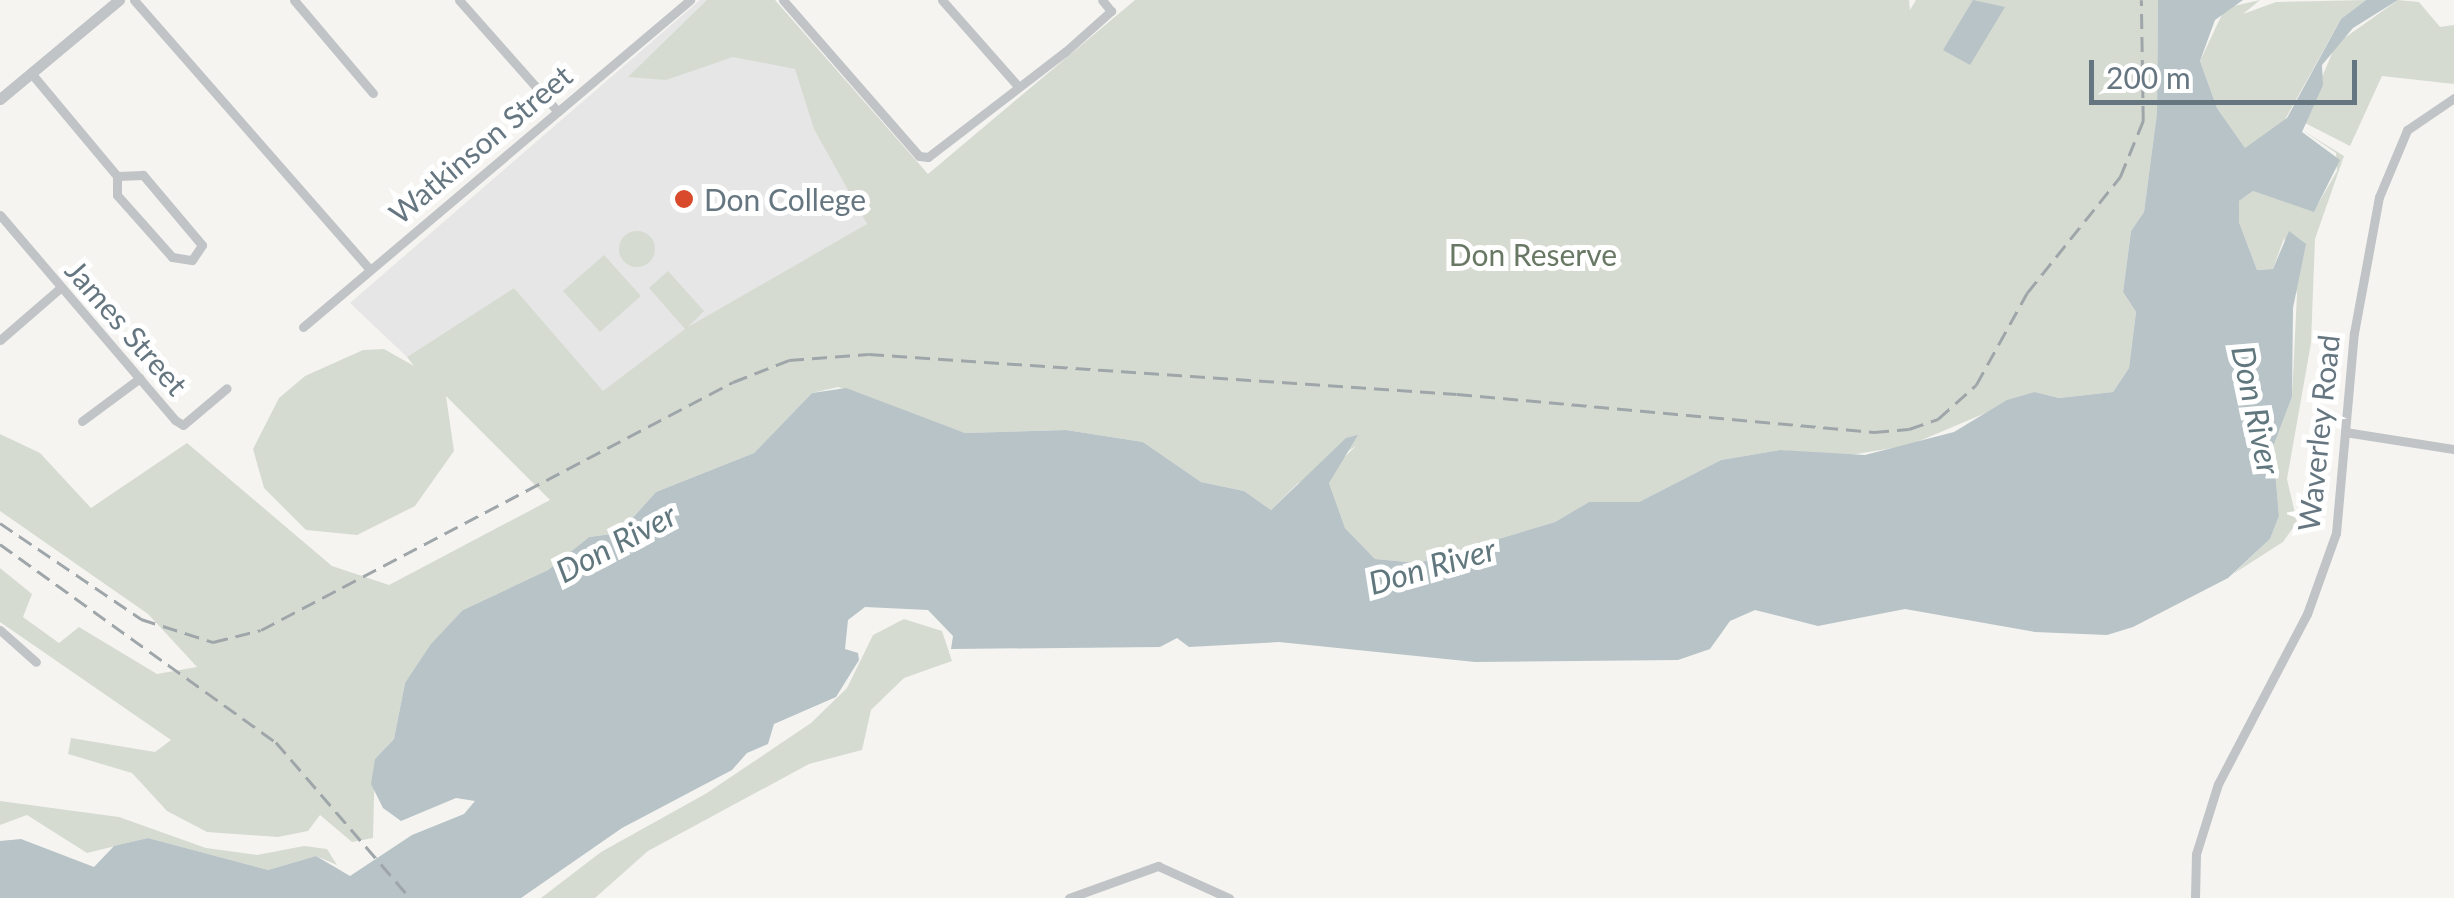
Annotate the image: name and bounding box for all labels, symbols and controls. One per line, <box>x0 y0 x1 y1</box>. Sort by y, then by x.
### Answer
scale bar <box>2094 40 2362 102</box>
street label: Watkinson Street <box>381 57 579 231</box>
text: 200 m <box>2106 59 2191 95</box>
place label: Don College <box>704 181 866 217</box>
marker: Don College <box>673 188 695 210</box>
park label: Don Reserve <box>1449 236 1617 272</box>
street label: James Street <box>59 252 195 402</box>
street label: Waverley Road <box>2290 333 2346 533</box>
water label: Don River <box>2224 342 2288 478</box>
water label: Don River <box>549 495 683 591</box>
water label: Don River <box>1364 530 1500 602</box>

